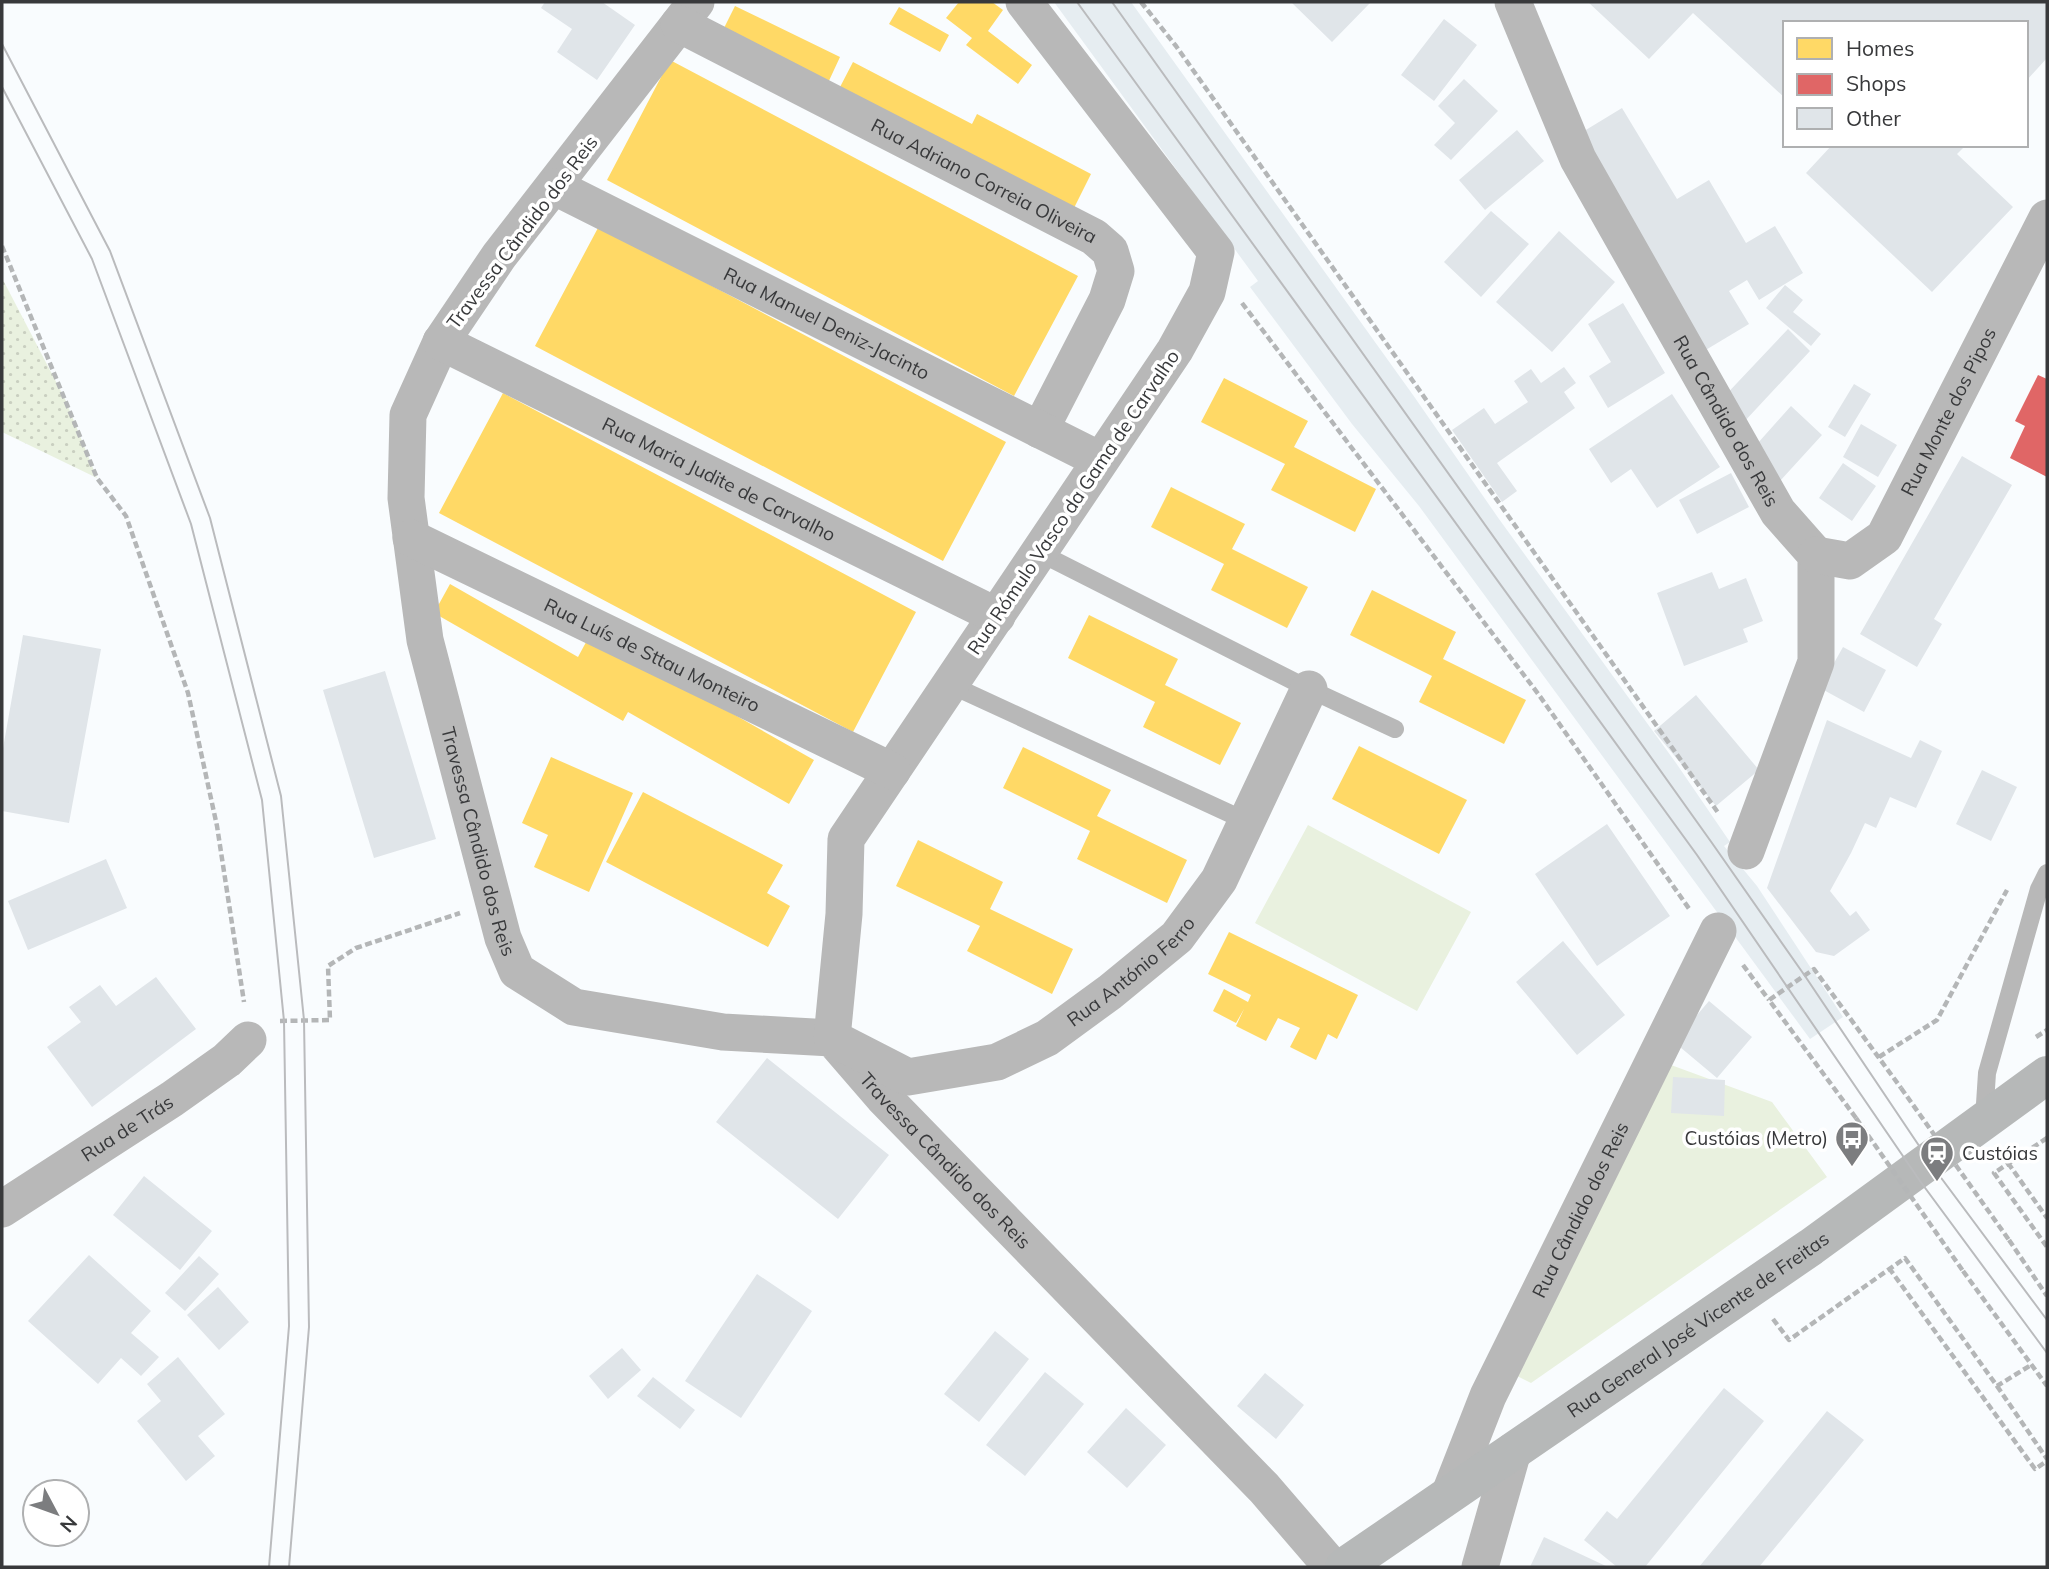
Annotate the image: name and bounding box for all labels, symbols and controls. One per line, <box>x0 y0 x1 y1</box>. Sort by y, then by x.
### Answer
legend <box>1783 21 2028 147</box>
text: Homes <box>1846 35 1914 61</box>
text: Shops <box>1846 70 1906 96</box>
text: Other <box>1846 105 1901 131</box>
street label: Rua Adriano Correia Oliveira <box>867 113 1101 248</box>
street label: Travessa Cândido dos Reis <box>441 130 603 334</box>
street label: Rua Manuel Deniz-Jacinto <box>720 262 934 385</box>
street label: Rua Monte dos Pipos <box>1895 323 2001 500</box>
street label: Rua Cândido dos Reis <box>1668 331 1784 511</box>
street label: Rua Rómulo Vasco da Gama de Carvalho <box>962 345 1184 659</box>
street label: Rua Maria Judite de Carvalho <box>598 411 840 547</box>
street label: Rua Luís de Sttau Monteiro <box>540 592 764 717</box>
street label: Travessa Cândido dos Reis <box>436 724 521 960</box>
street label: Rua António Ferro <box>1062 912 1200 1031</box>
street label: Travessa Cândido dos Reis <box>855 1067 1036 1254</box>
street label: Rua de Trás <box>76 1089 178 1167</box>
street label: Rua Cândido dos Reis <box>1527 1118 1634 1302</box>
bus stop icon: Custóias (Metro) <box>1833 1119 1871 1168</box>
place label: Custóias (Metro) <box>1684 1126 1828 1150</box>
station icon: Custóias <box>1918 1134 1956 1183</box>
place label: Custóias <box>1962 1141 2038 1165</box>
street label: Rua General José Vicente de Freitas <box>1562 1226 1834 1423</box>
north arrow <box>21 1478 91 1548</box>
text: N <box>55 1511 83 1537</box>

